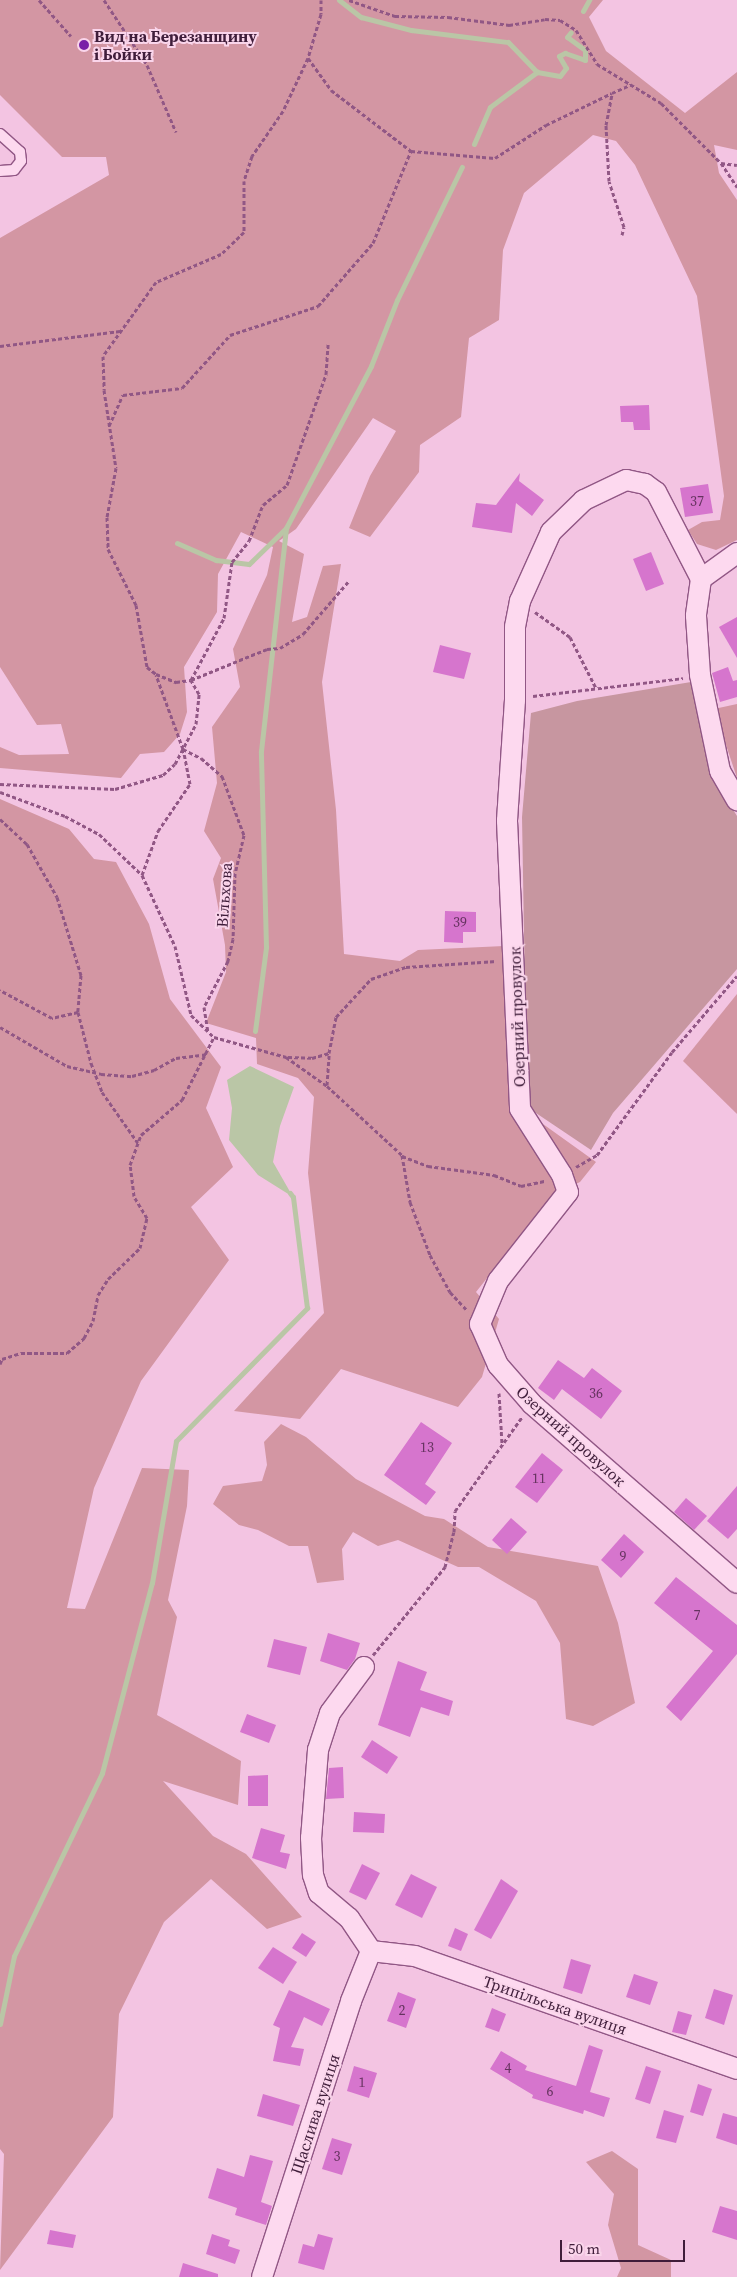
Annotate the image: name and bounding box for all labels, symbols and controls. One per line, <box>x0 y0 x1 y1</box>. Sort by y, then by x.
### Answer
place label: Вид на Березанщину і Бойки <box>94 26 257 64</box>
marker: Вид на Березанщину і Бойки <box>78 39 90 51</box>
house number: 37 <box>690 493 704 509</box>
street label: Вільхова <box>212 862 236 928</box>
house number: 39 <box>453 914 467 930</box>
street label: Озерний провулок <box>505 946 529 1088</box>
street label: Озерний провулок <box>512 1382 630 1490</box>
house number: 36 <box>589 1385 603 1401</box>
house number: 13 <box>420 1439 434 1455</box>
house number: 11 <box>532 1470 546 1486</box>
house number: 9 <box>620 1548 626 1564</box>
house number: 7 <box>694 1607 700 1623</box>
street label: Трипільська вулиця <box>481 1971 629 2039</box>
house number: 2 <box>399 2002 405 2018</box>
street label: Щаслива вулиця <box>286 2051 344 2177</box>
house number: 4 <box>505 2060 511 2076</box>
house number: 1 <box>359 2074 365 2090</box>
house number: 6 <box>547 2083 553 2099</box>
house number: 3 <box>334 2148 340 2164</box>
scale bar <box>562 2230 687 2262</box>
text: 50 m <box>568 2238 600 2259</box>

